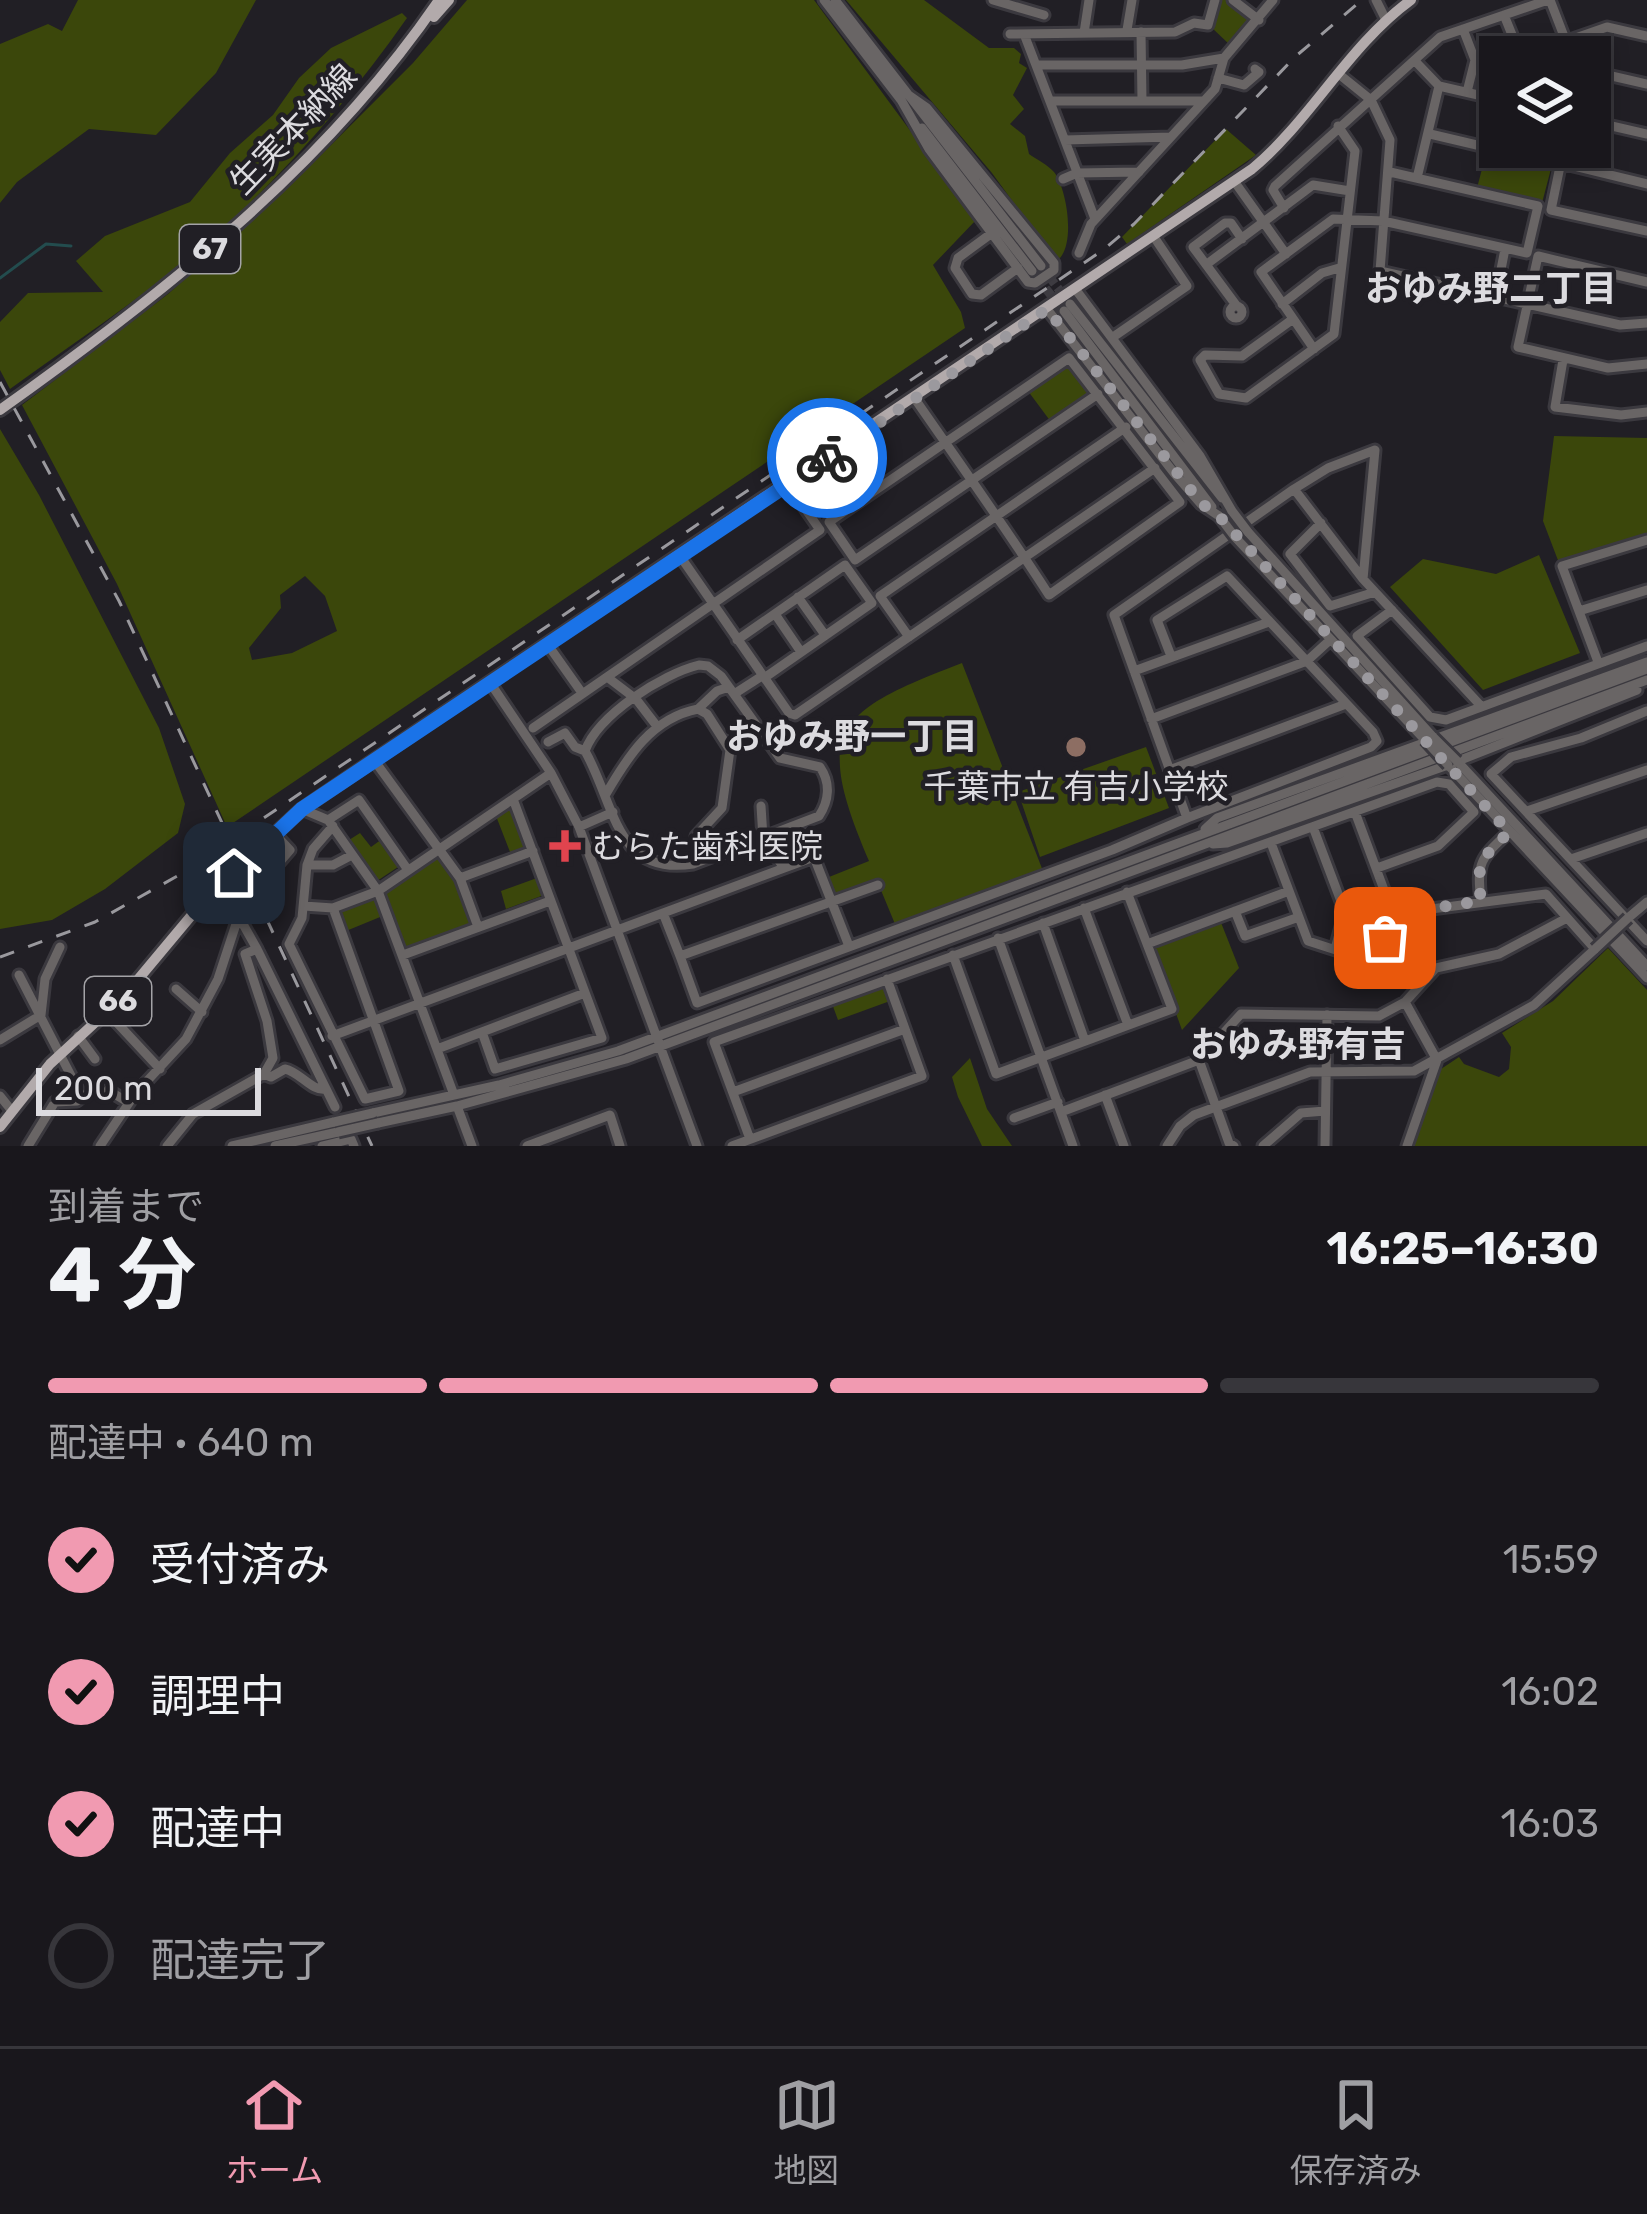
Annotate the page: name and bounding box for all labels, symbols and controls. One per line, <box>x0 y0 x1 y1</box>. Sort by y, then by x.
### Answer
map controls <box>1479 36 1611 168</box>
button: layers <box>1479 36 1611 168</box>
street label: 生実本納線 <box>222 56 364 202</box>
road number: 67 <box>180 225 240 273</box>
district label: おゆみ野二丁目 <box>1365 267 1617 310</box>
courier <box>767 398 887 518</box>
icon: bike <box>794 425 860 491</box>
district label: おゆみ野一丁目 <box>726 715 978 758</box>
marker: 千葉市立 有吉小学校 <box>1063 734 1089 760</box>
place label: 千葉市立 有吉小学校 <box>923 767 1229 806</box>
pin <box>183 822 285 924</box>
place label: むらた歯科医院 <box>592 827 823 866</box>
marker: むらた歯科医院 <box>549 830 581 862</box>
icon: home <box>201 840 267 906</box>
pin <box>1334 887 1436 989</box>
icon: bag <box>1352 905 1418 971</box>
road number: 66 <box>85 977 151 1025</box>
district label: おゆみ野有吉 <box>1190 1023 1406 1066</box>
scale bar <box>36 1062 261 1115</box>
text: 200 m <box>54 1069 153 1108</box>
text: 到着まで <box>48 1184 204 1230</box>
text: 16:25–16:30 <box>1327 1222 1599 1275</box>
text: 4 分 <box>48 1229 196 1322</box>
text: 配達中 · 640 m <box>48 1420 314 1466</box>
icon: check <box>48 1527 114 1593</box>
text: 15:59 <box>1503 1537 1599 1583</box>
text: 受付済み <box>150 1538 330 1591</box>
icon: check <box>48 1659 114 1725</box>
text: 16:02 <box>1501 1669 1599 1715</box>
text: 調理中 <box>150 1670 285 1723</box>
icon: check <box>48 1791 114 1857</box>
text: 16:03 <box>1501 1801 1599 1847</box>
text: 配達中 <box>150 1802 285 1855</box>
text: 配達完了 <box>150 1934 330 1987</box>
tab: ホーム <box>225 2072 323 2192</box>
tab: 地図 <box>774 2072 840 2192</box>
tab: 保存済み <box>1290 2072 1422 2192</box>

